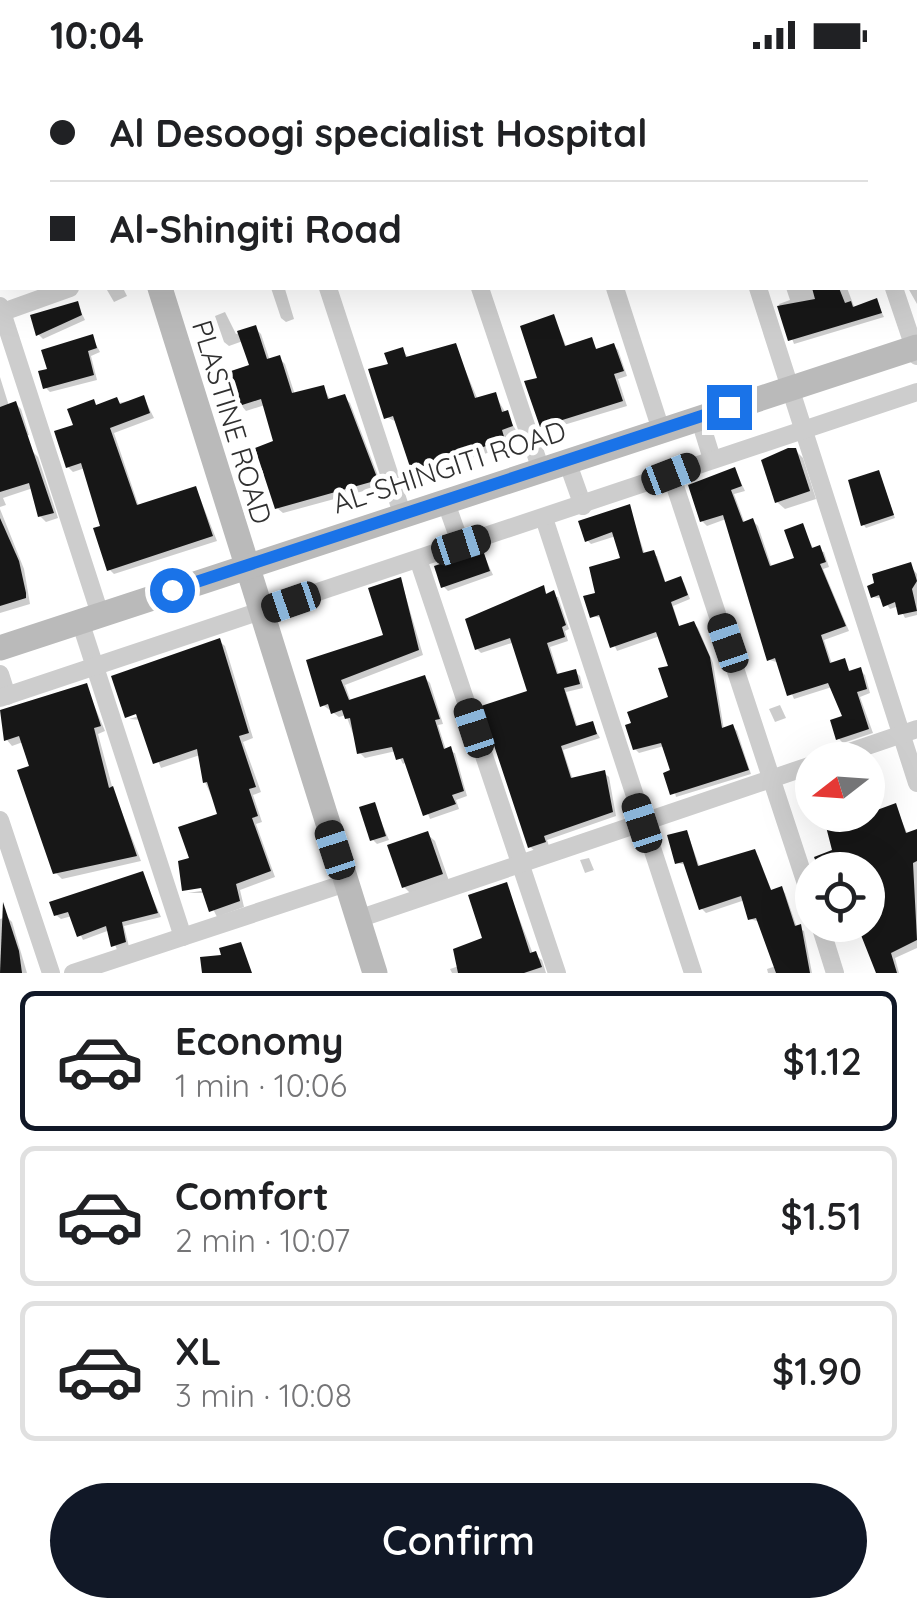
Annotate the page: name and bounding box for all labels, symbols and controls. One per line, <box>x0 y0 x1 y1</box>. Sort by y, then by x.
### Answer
text: 10:04 <box>50 11 144 59</box>
text: Al Desoogi specialist Hospital <box>110 109 647 157</box>
text: Al-Shingiti Road <box>110 205 402 253</box>
street label: PLASTINE ROAD <box>185 316 280 528</box>
route end <box>707 385 752 430</box>
street label: AL-SHINGITI ROAD <box>328 412 570 521</box>
car <box>638 449 704 499</box>
car <box>428 521 494 569</box>
route start <box>150 568 195 613</box>
car <box>258 578 324 626</box>
car <box>704 610 752 676</box>
car <box>450 695 498 761</box>
north arrow <box>795 742 885 832</box>
map controls <box>795 742 885 942</box>
car <box>618 790 666 856</box>
car <box>311 817 359 883</box>
button: locate <box>795 852 885 942</box>
icon: car <box>55 1016 145 1106</box>
text: Economy <box>175 1017 344 1065</box>
text: $1.12 <box>782 1037 862 1085</box>
text: 1 min · 10:06 <box>175 1065 347 1105</box>
icon: car <box>55 1171 145 1261</box>
text: Comfort <box>175 1172 329 1220</box>
text: $1.51 <box>781 1192 862 1240</box>
text: 2 min · 10:07 <box>175 1220 350 1260</box>
icon: car <box>55 1326 145 1416</box>
text: XL <box>175 1327 221 1375</box>
text: $1.90 <box>772 1347 862 1395</box>
text: 3 min · 10:08 <box>175 1375 352 1415</box>
button: Confirm <box>50 1483 867 1598</box>

